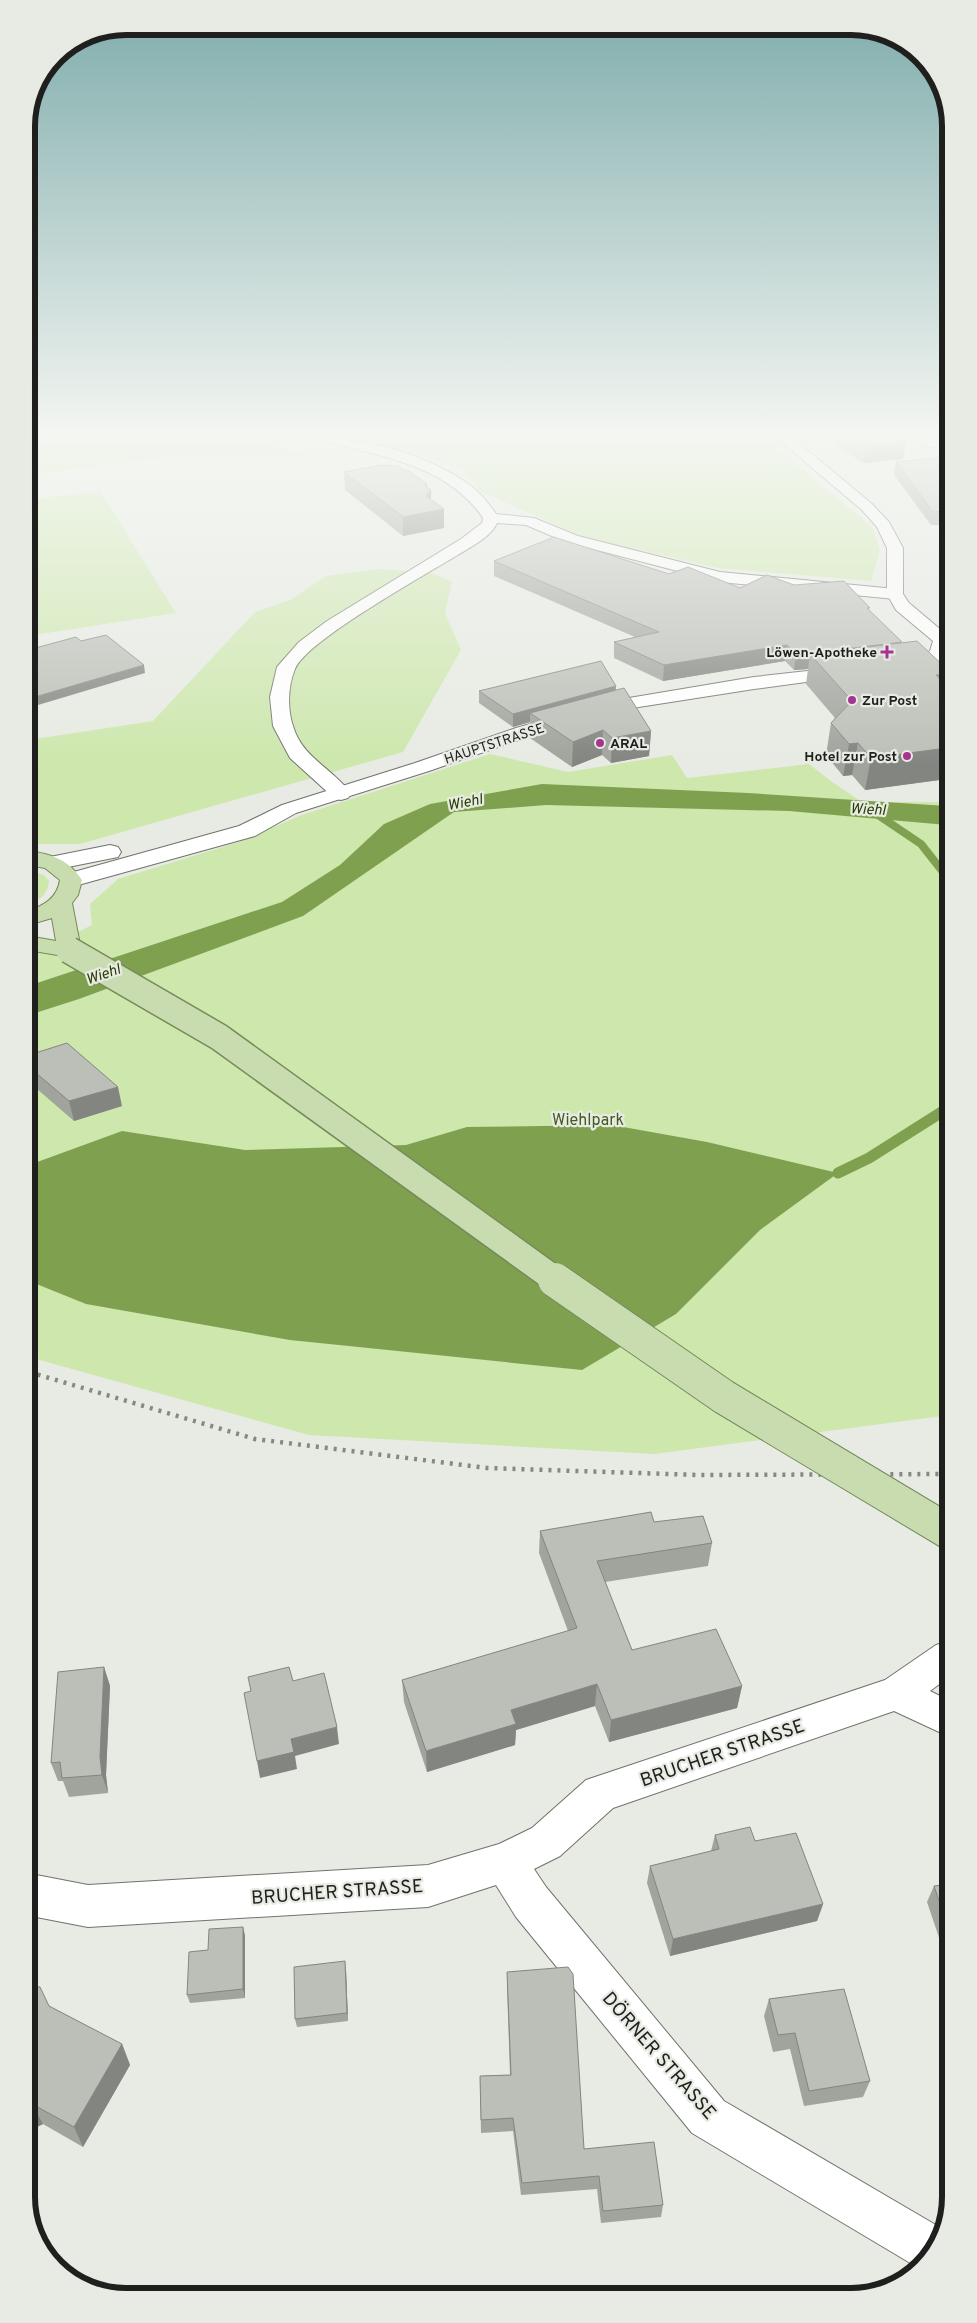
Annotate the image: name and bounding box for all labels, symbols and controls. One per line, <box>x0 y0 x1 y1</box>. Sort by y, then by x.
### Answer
place label: Löwen-Apotheke <box>766 645 877 662</box>
marker: Löwen-Apotheke <box>881 646 893 658</box>
place label: Zur Post <box>862 693 917 710</box>
marker: Zur Post <box>846 694 858 706</box>
street label: HAUPTSTRASSE <box>442 720 547 769</box>
place label: ARAL <box>610 736 647 753</box>
marker: ARAL <box>594 737 606 749</box>
place label: Hotel zur Post <box>804 749 897 766</box>
marker: Hotel zur Post <box>901 750 913 762</box>
water label: Wiehl <box>446 791 486 816</box>
water label: Wiehl <box>850 800 887 821</box>
water label: Wiehl <box>84 960 124 990</box>
park label: Wiehlpark <box>552 1111 624 1131</box>
street label: BRUCHER STRASSE <box>637 1714 808 1793</box>
street label: BRUCHER STRASSE <box>250 1875 424 1911</box>
street label: DÖRNER STRASSE <box>596 1987 721 2125</box>

